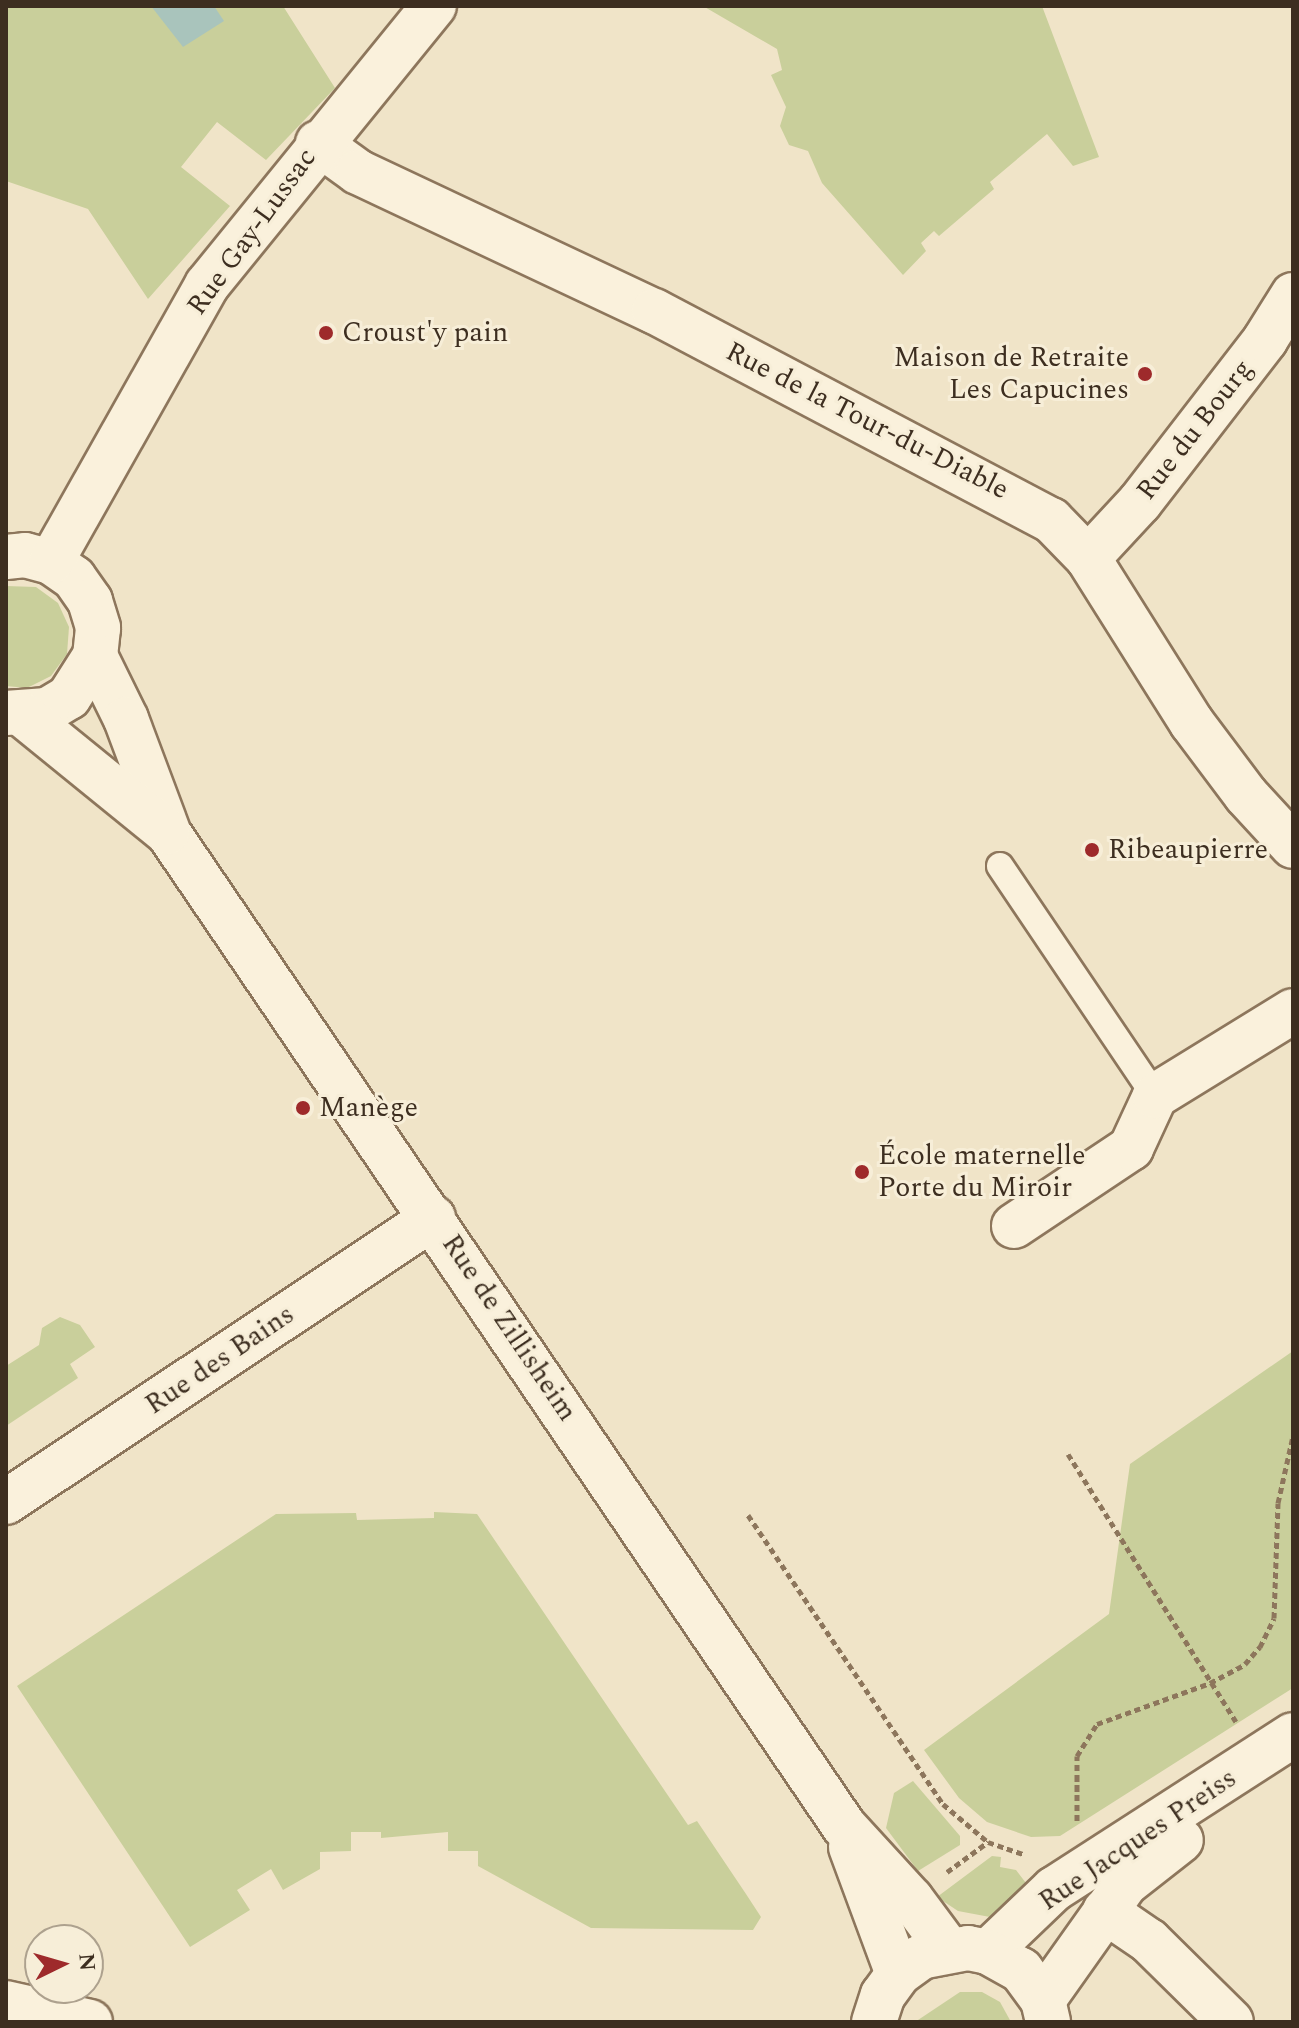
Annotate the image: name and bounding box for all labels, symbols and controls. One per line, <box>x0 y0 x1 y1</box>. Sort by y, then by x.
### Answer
street label: Rue Gay-Lussac <box>180 142 324 322</box>
place label: Croust'y pain <box>342 316 508 350</box>
marker: Croust'y pain <box>317 324 335 342</box>
street label: Rue de la Tour-du-Diable <box>720 335 1014 507</box>
place label: Maison de Retraite Les Capucines <box>893 341 1129 407</box>
street label: Rue du Bourg <box>1130 353 1260 507</box>
marker: Maison de Retraite Les Capucines <box>1136 365 1154 383</box>
place label: Ribeaupierre <box>1108 833 1268 867</box>
marker: Ribeaupierre <box>1083 841 1101 859</box>
place label: Manège <box>319 1091 418 1125</box>
marker: Manège <box>294 1099 312 1117</box>
place label: École maternelle Porte du Miroir <box>878 1139 1086 1205</box>
marker: École maternelle Porte du Miroir <box>853 1163 871 1181</box>
street label: Rue de Zillisheim <box>434 1228 584 1428</box>
street label: Rue des Bains <box>139 1298 301 1422</box>
street label: Rue Jacques Preiss <box>1033 1762 1243 1918</box>
north arrow <box>24 1924 104 2004</box>
text: N <box>69 1952 104 1972</box>

